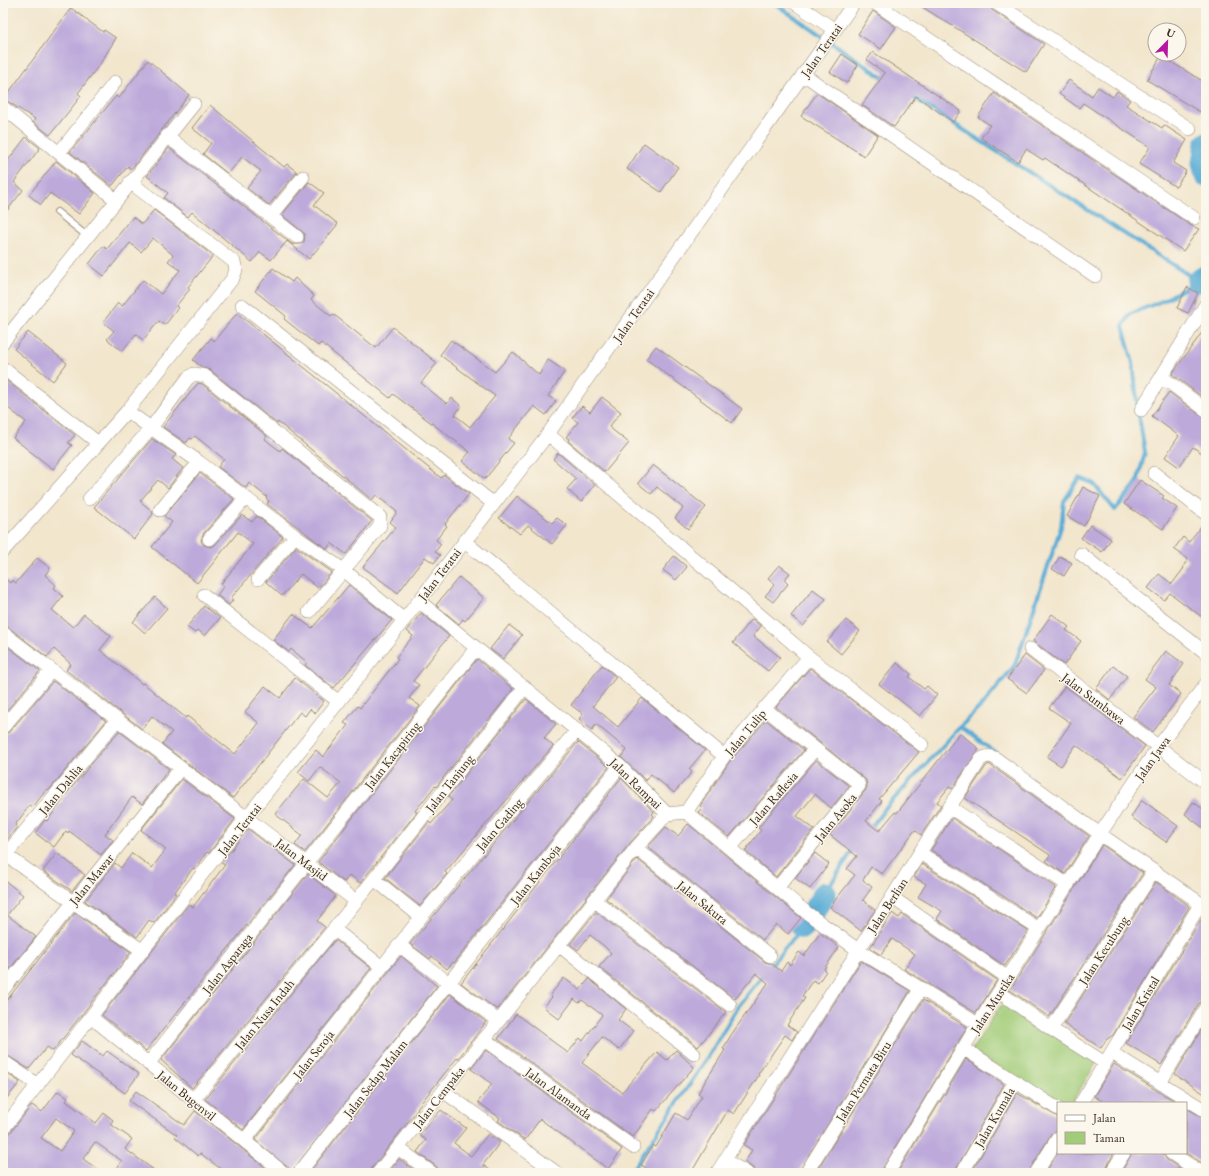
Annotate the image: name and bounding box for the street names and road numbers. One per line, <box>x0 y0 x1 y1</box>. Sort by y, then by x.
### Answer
street label: Jalan Teratai <box>796 20 846 81</box>
street label: Jalan Teratai <box>608 285 658 346</box>
street label: Jalan Teratai <box>413 545 465 605</box>
street label: Jalan Sumbawa <box>1058 668 1130 728</box>
street label: Jalan Tulip <box>720 705 770 760</box>
street label: Jalan Kacapiring <box>360 718 424 794</box>
street label: Jalan Jawa <box>1130 732 1174 785</box>
street label: Jalan Tanjung <box>421 751 478 817</box>
street label: Jalan Rampai <box>605 753 666 813</box>
street label: Jalan Dahlia <box>34 760 87 819</box>
street label: Jalan Raflesia <box>745 767 802 830</box>
street label: Jalan Asoka <box>810 789 861 846</box>
street label: Jalan Gading <box>472 794 527 855</box>
street label: Jalan Teratai <box>213 800 265 860</box>
street label: Jalan Masjid <box>271 834 331 885</box>
street label: Jalan Kamboja <box>506 840 565 909</box>
street label: Jalan Mawar <box>65 849 118 910</box>
street label: Jalan Berlian <box>863 874 912 937</box>
street label: Jalan Sakura <box>673 876 732 929</box>
street label: Jalan Kecubung <box>1074 912 1132 989</box>
street label: Jalan Asparaga <box>198 929 257 998</box>
street label: Jalan Mustika <box>966 969 1019 1038</box>
street label: Jalan Kristal <box>1117 973 1163 1034</box>
street label: Jalan Nusa Indah <box>230 975 298 1054</box>
street label: Jalan Seroja <box>288 1026 338 1083</box>
street label: Jalan Sedap Malam <box>339 1036 411 1122</box>
street label: Jalan Permata Biru <box>831 1037 895 1126</box>
street label: Jalan Cempaka <box>408 1062 469 1133</box>
street label: Jalan Alamanda <box>521 1063 596 1124</box>
street label: Jalan Bugenvil <box>153 1066 220 1124</box>
street label: Jalan Kumala <box>970 1083 1019 1151</box>

